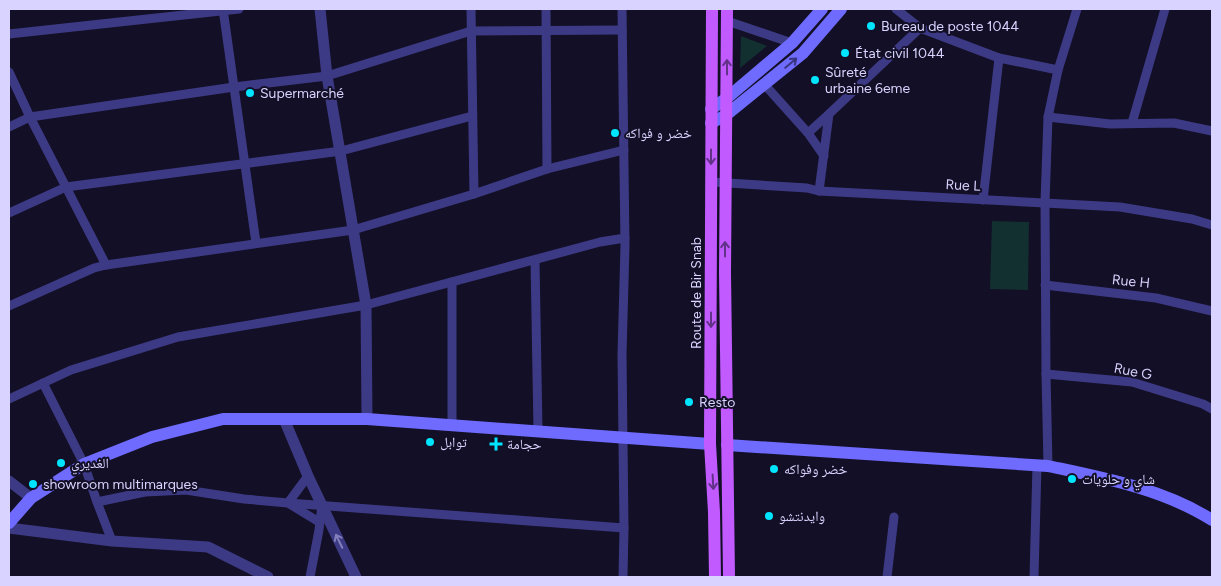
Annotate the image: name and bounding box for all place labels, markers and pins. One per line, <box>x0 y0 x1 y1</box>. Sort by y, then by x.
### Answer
place label: Bureau de poste 1044 <box>881 18 1019 35</box>
marker: Bureau de poste 1044 <box>865 20 877 32</box>
place label: État civil 1044 <box>855 45 945 62</box>
marker: État civil 1044 <box>839 47 851 59</box>
place label: Sûreté urbaine 6eme <box>825 64 911 97</box>
marker: Sûreté urbaine 6eme <box>809 74 821 86</box>
place label: Supermarché <box>260 85 344 102</box>
marker: Supermarché <box>244 87 256 99</box>
place label: خضر و فواكه <box>625 125 692 142</box>
marker: خضر و فواكه <box>609 127 621 139</box>
place label: Resto <box>699 394 735 411</box>
marker: Resto <box>683 396 695 408</box>
place label: توابل <box>440 434 467 451</box>
marker: توابل <box>424 436 436 448</box>
place label: حجامة <box>507 436 542 453</box>
marker: حجامة <box>489 437 503 451</box>
place label: الغديري <box>71 455 109 475</box>
marker: الغديري <box>55 457 67 469</box>
place label: خضر وفواكه <box>784 461 847 478</box>
marker: خضر وفواكه <box>768 463 780 475</box>
place label: شاي و حلويات <box>1082 471 1155 491</box>
marker: شاي و حلويات <box>1066 473 1078 485</box>
place label: showroom multimarques <box>43 476 198 493</box>
marker: showroom multimarques <box>27 478 39 490</box>
place label: وايدنتشو <box>779 508 825 525</box>
marker: وايدنتشو <box>763 510 775 522</box>

